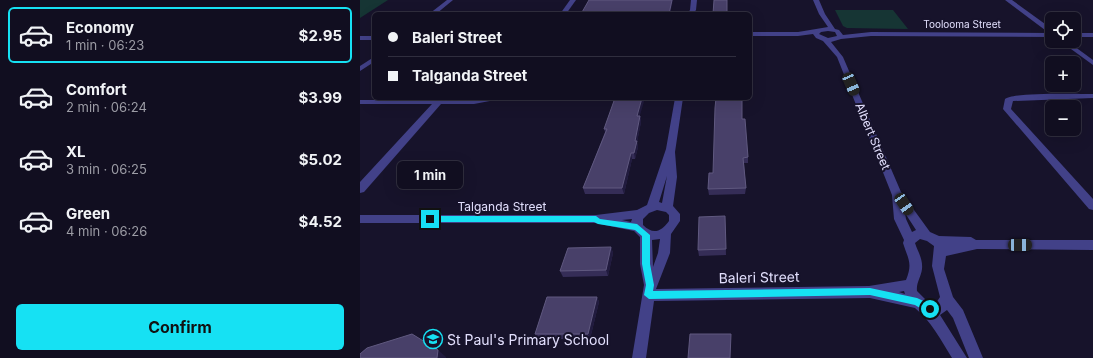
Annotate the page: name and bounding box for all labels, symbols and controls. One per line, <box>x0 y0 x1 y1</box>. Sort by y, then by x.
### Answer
map controls <box>1045 12 1081 136</box>
button: locate <box>1045 12 1081 48</box>
icon: car <box>18 17 54 53</box>
text: Economy <box>66 18 134 37</box>
street label: Toolooma Street <box>923 18 1001 30</box>
text: $2.95 <box>299 26 342 45</box>
text: Baleri Street <box>412 28 502 47</box>
text: 1 min · 06:23 <box>66 37 144 53</box>
button: + <box>1045 56 1081 92</box>
text: Talganda Street <box>412 66 527 85</box>
car <box>841 71 861 97</box>
icon: car <box>18 79 54 115</box>
text: Comfort <box>66 80 127 99</box>
text: $3.99 <box>299 88 342 107</box>
text: 2 min · 06:24 <box>66 99 147 115</box>
street label: Albert Street <box>852 100 894 172</box>
button: − <box>1045 100 1081 136</box>
icon: car <box>18 141 54 177</box>
text: XL <box>66 142 86 161</box>
text: $5.02 <box>299 150 342 169</box>
text: 3 min · 06:25 <box>66 161 147 177</box>
callout: 1 min <box>397 161 463 189</box>
text: 1 min <box>414 167 446 183</box>
car <box>892 191 916 217</box>
street label: Talganda Street <box>457 199 547 214</box>
icon: car <box>18 203 54 239</box>
text: Green <box>66 204 110 223</box>
route end <box>421 210 439 228</box>
text: $4.52 <box>299 212 342 231</box>
text: 4 min · 06:26 <box>66 223 147 239</box>
car <box>1008 239 1032 251</box>
street label: Baleri Street <box>718 268 800 286</box>
route start <box>921 300 939 318</box>
button: Confirm <box>16 304 344 350</box>
school or university icon: St Paul's Primary School <box>422 328 444 350</box>
place label: St Paul's Primary School <box>447 331 609 348</box>

